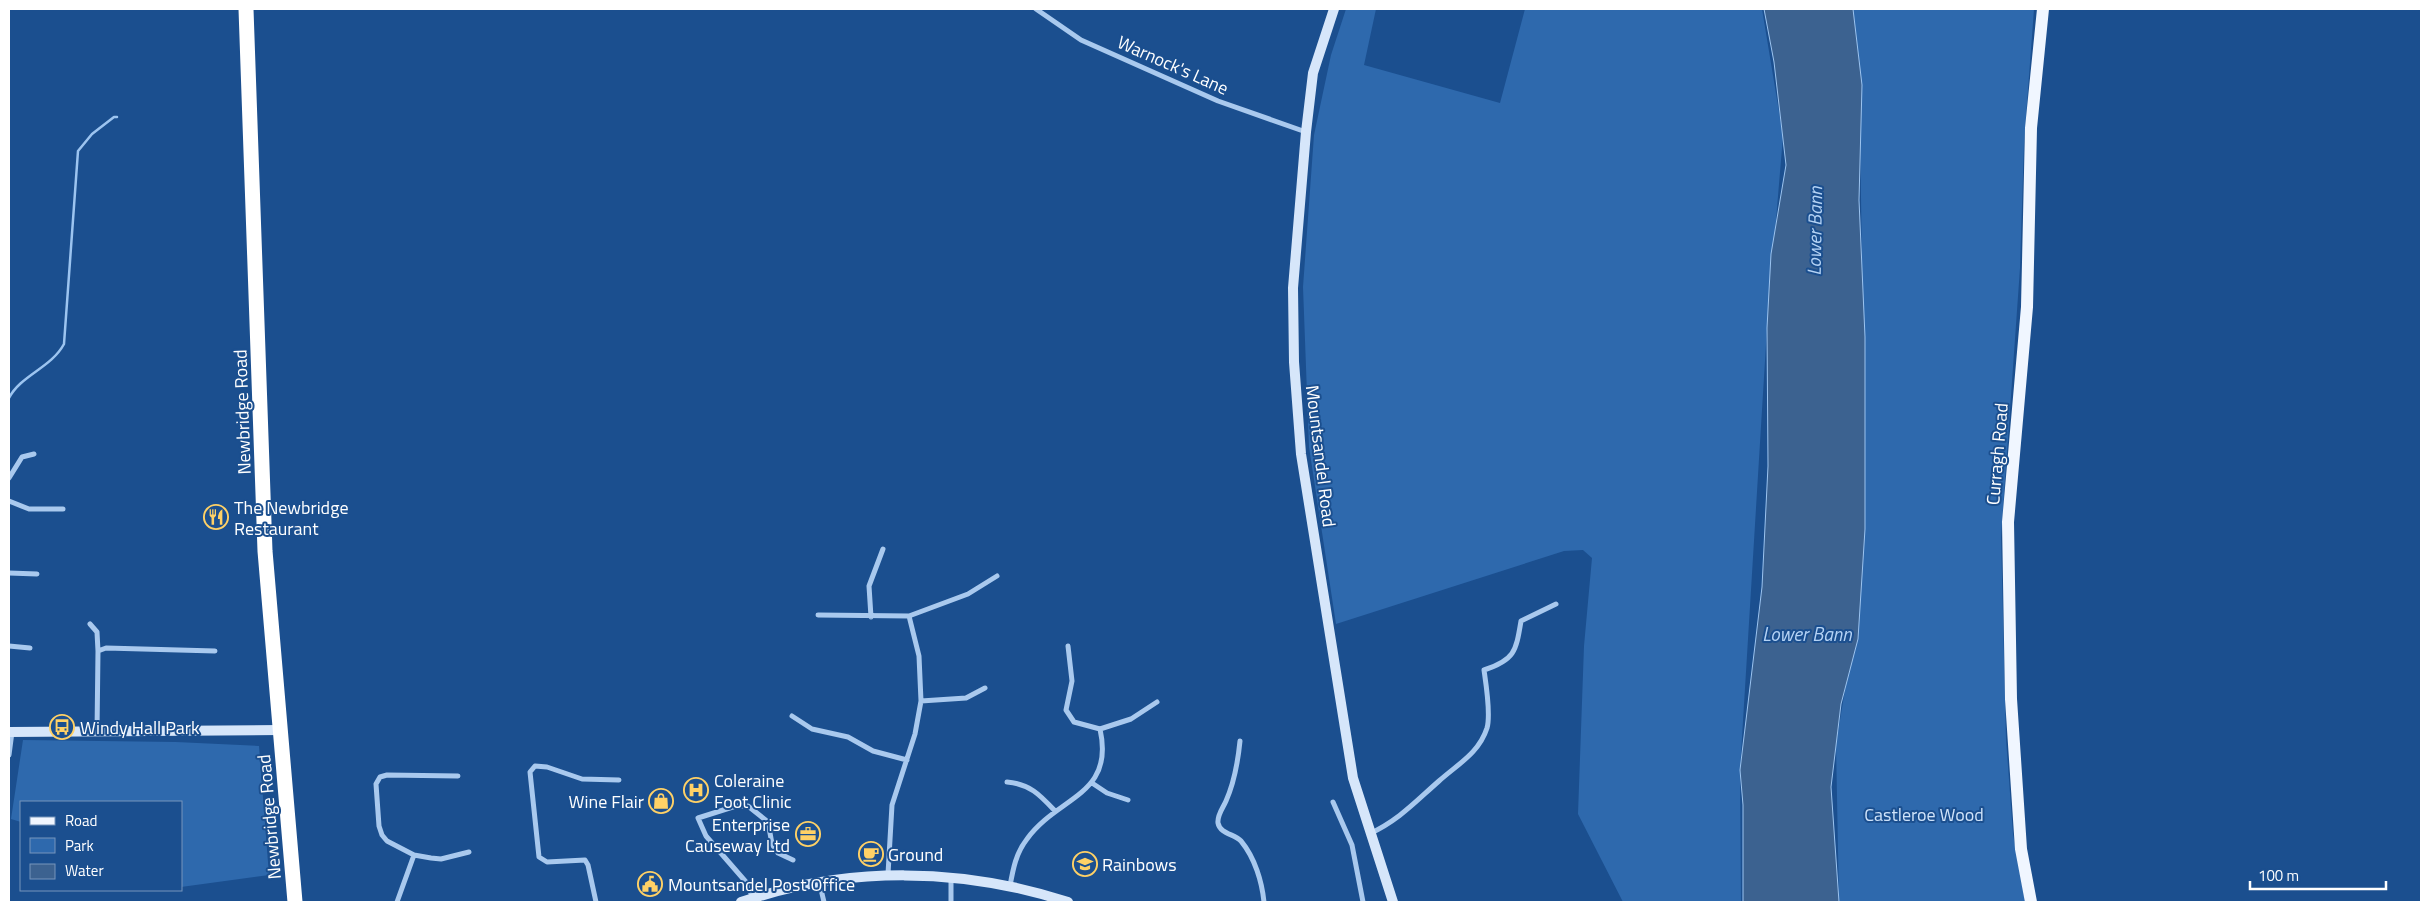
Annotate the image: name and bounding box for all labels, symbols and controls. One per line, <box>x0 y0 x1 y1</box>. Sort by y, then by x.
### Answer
street label: Warnock's Lane <box>1113 28 1233 102</box>
water label: Lower Bann <box>1799 186 1829 276</box>
street label: Newbridge Road <box>226 349 258 475</box>
street label: Mountsandel Road <box>1299 383 1343 529</box>
street label: Curragh Road <box>1979 402 2015 506</box>
place label: The Newbridge Restaurant <box>234 494 348 542</box>
restaurant icon: The Newbridge Restaurant <box>203 504 229 530</box>
water label: Lower Bann <box>1762 619 1852 648</box>
bus stop icon: Windy Hall Park <box>49 714 75 740</box>
place label: Windy Hall Park <box>80 714 200 741</box>
street label: Newbridge Road <box>250 753 288 881</box>
place label: Coleraine Foot Clinic <box>714 767 792 815</box>
hospital icon: Coleraine Foot Clinic <box>683 777 709 803</box>
place label: Wine Flair <box>569 788 644 815</box>
shop icon: Wine Flair <box>648 788 674 814</box>
legend <box>20 801 182 891</box>
park label: Castleroe Wood <box>1864 801 1984 828</box>
text: Road <box>65 809 97 832</box>
place label: Enterprise Causeway Ltd <box>685 811 790 859</box>
office icon: Enterprise Causeway Ltd <box>795 821 821 847</box>
text: Park <box>65 834 94 857</box>
cafe icon: Ground <box>858 841 884 867</box>
place label: Ground <box>888 841 943 868</box>
school or university icon: Rainbows <box>1072 851 1098 877</box>
place label: Rainbows <box>1102 851 1177 878</box>
scale bar <box>2250 858 2386 890</box>
text: Water <box>65 859 104 882</box>
text: 100 m <box>2258 864 2299 887</box>
public building icon: Mountsandel Post Office <box>637 871 663 897</box>
place label: Mountsandel Post Office <box>668 871 855 898</box>

